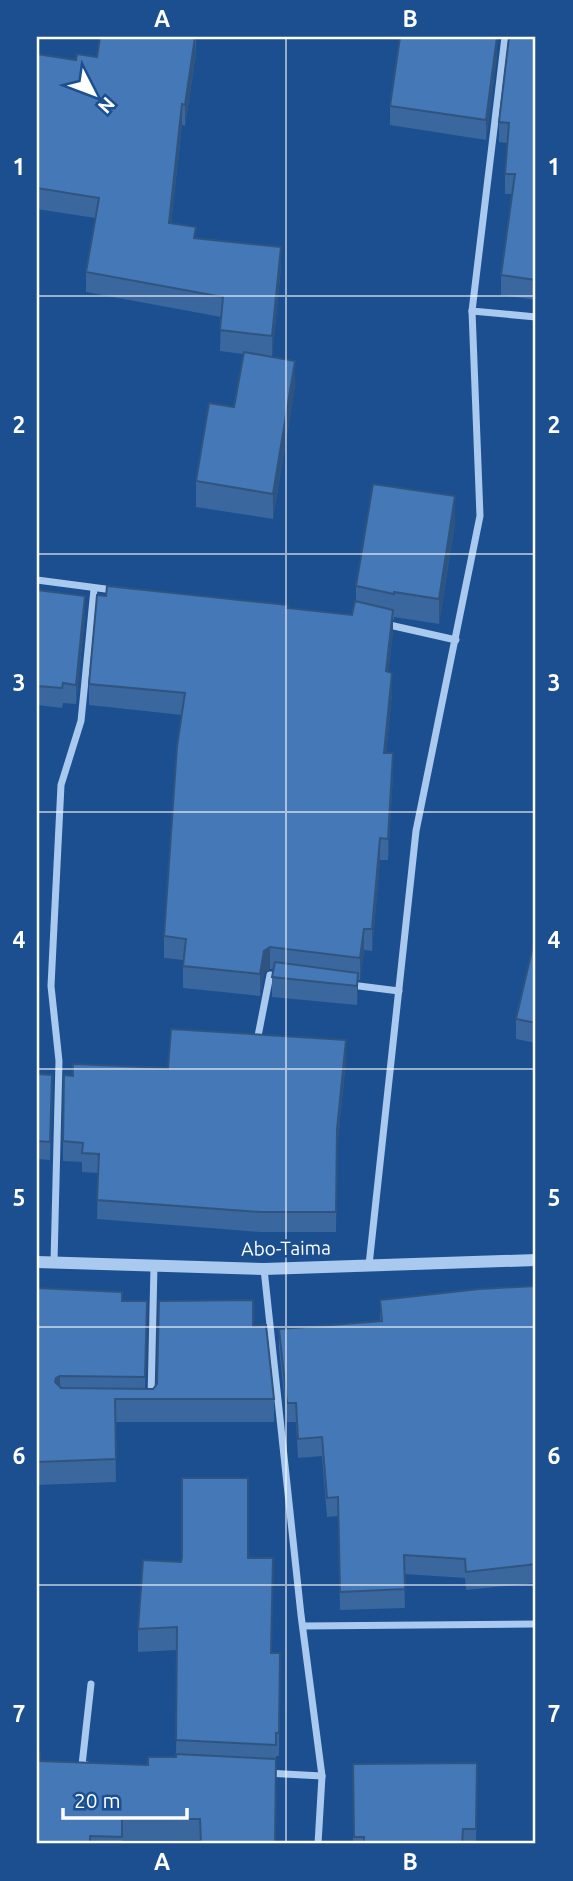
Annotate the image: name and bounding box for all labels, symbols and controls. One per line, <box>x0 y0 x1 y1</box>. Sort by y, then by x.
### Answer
text: A <box>154 6 170 31</box>
text: B <box>402 6 418 31</box>
north arrow <box>60 60 130 130</box>
text: N <box>94 93 120 118</box>
text: 1 <box>13 154 25 179</box>
text: 1 <box>548 154 560 179</box>
text: 2 <box>13 412 25 437</box>
text: 2 <box>548 412 560 437</box>
text: 3 <box>13 670 25 695</box>
text: 3 <box>548 670 560 695</box>
text: 4 <box>13 927 26 952</box>
text: 4 <box>548 927 561 952</box>
text: 5 <box>13 1185 25 1210</box>
text: 5 <box>548 1185 560 1210</box>
street label: Abo-Taima <box>241 1236 331 1260</box>
text: 6 <box>13 1443 26 1468</box>
text: 6 <box>548 1443 561 1468</box>
text: 7 <box>13 1701 25 1726</box>
text: 7 <box>548 1701 560 1726</box>
scale bar <box>63 1776 187 1820</box>
text: 20 m <box>74 1788 121 1812</box>
text: A <box>154 1849 170 1874</box>
text: B <box>402 1849 418 1874</box>

